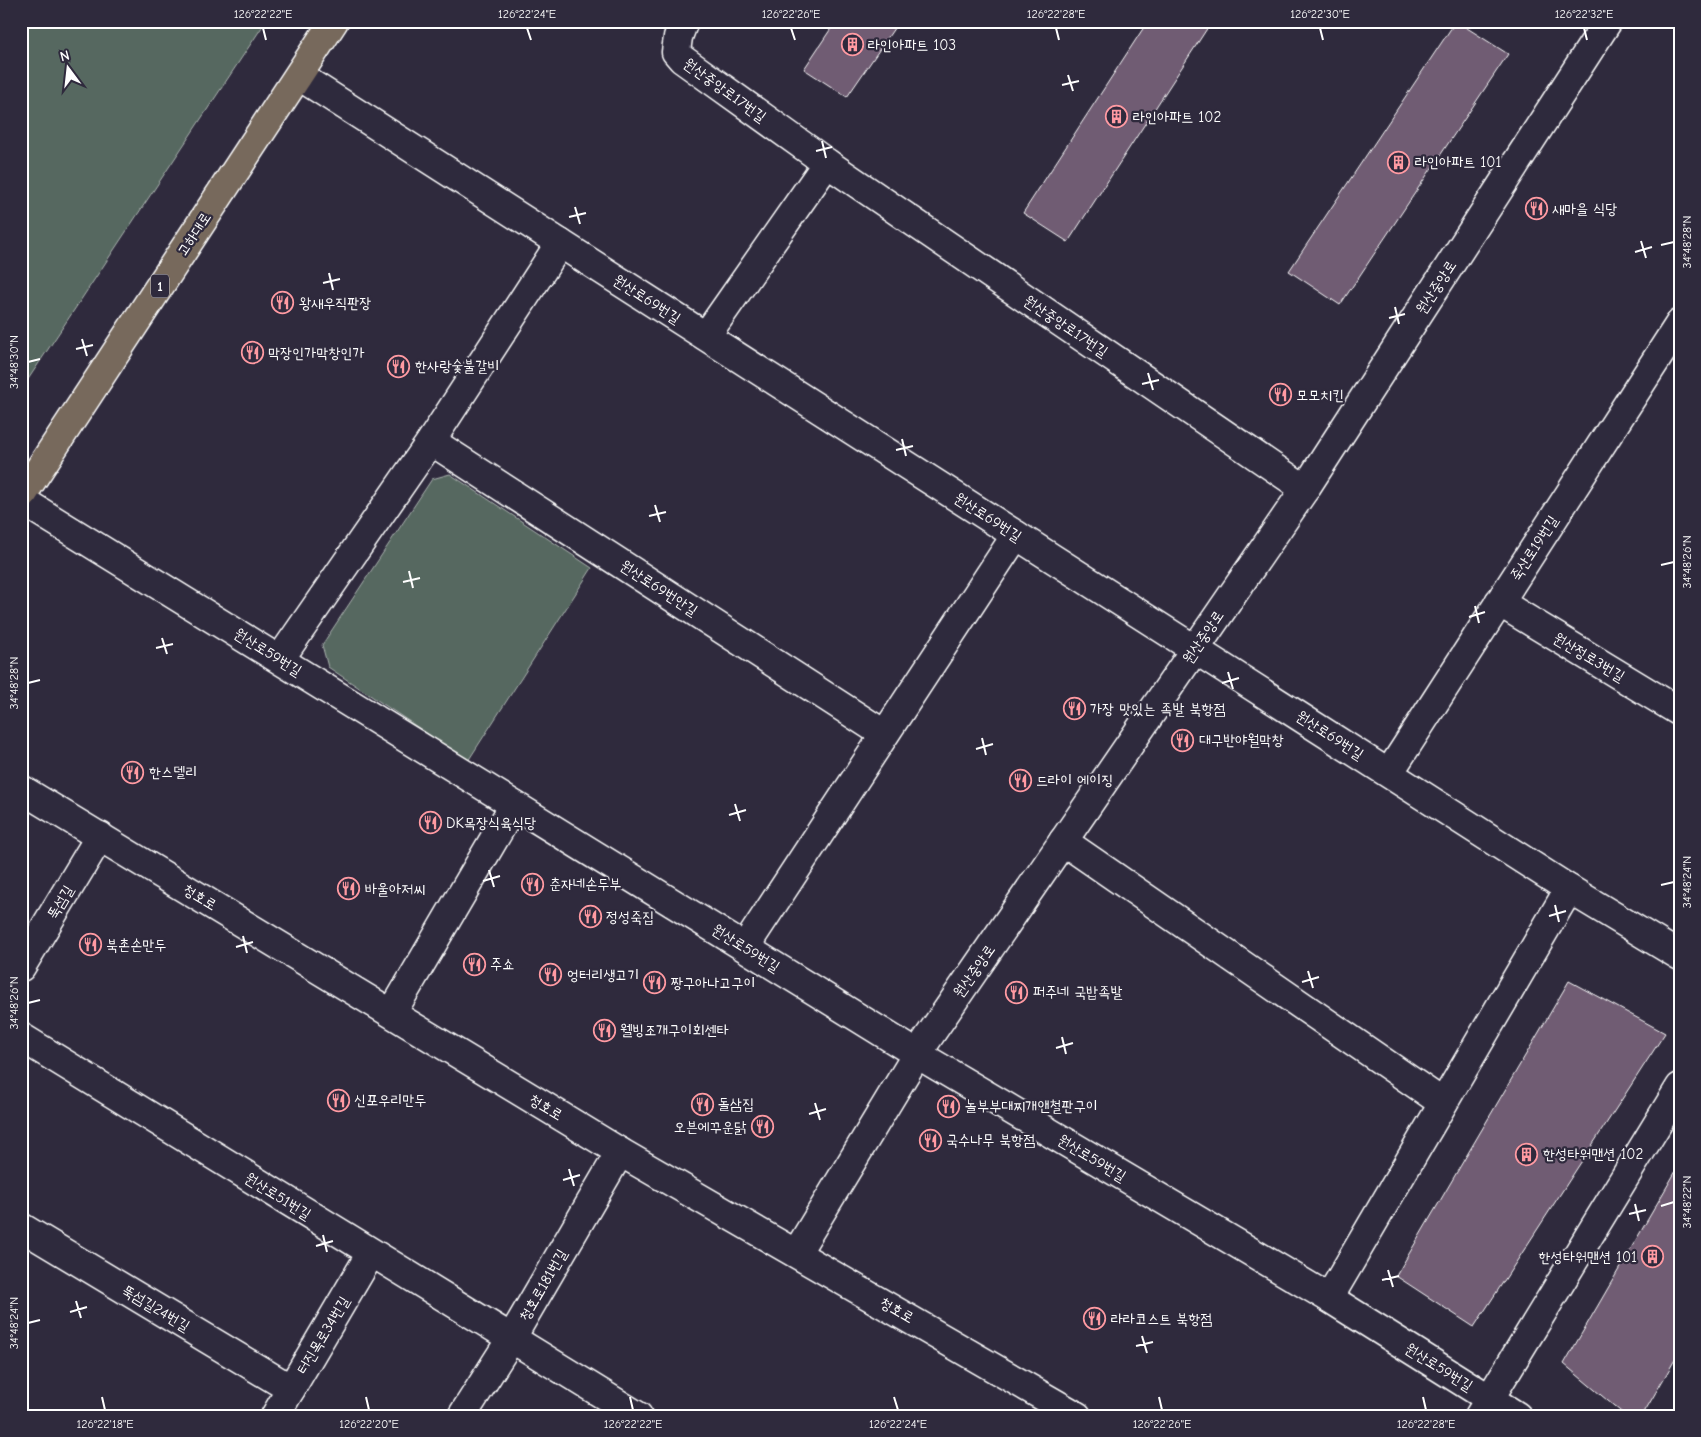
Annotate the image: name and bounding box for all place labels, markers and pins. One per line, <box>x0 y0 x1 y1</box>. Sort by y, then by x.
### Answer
building icon: 라인아파트 103 <box>840 33 864 57</box>
place label: 라인아파트 103 <box>868 36 956 54</box>
building icon: 라인아파트 102 <box>1105 105 1129 129</box>
place label: 라인아파트 102 <box>1133 108 1221 126</box>
building icon: 라인아파트 101 <box>1387 150 1411 174</box>
place label: 라인아파트 101 <box>1415 153 1501 171</box>
restaurant icon: 새마을 식당 <box>1524 197 1548 221</box>
place label: 새마을 식당 <box>1552 200 1617 218</box>
restaurant icon: 왕새우직판장 <box>271 291 295 315</box>
place label: 왕새우직판장 <box>299 294 371 312</box>
restaurant icon: 막장인가막창인가 <box>240 341 264 365</box>
place label: 막장인가막창인가 <box>268 344 365 362</box>
restaurant icon: 한사랑숯불갈비 <box>387 354 411 378</box>
place label: 한사랑숯불갈비 <box>415 357 500 375</box>
restaurant icon: 모모치킨 <box>1268 383 1292 407</box>
place label: 모모치킨 <box>1296 386 1344 404</box>
restaurant icon: 가장 맛있는 족발 북항점 <box>1062 697 1086 721</box>
place label: 가장 맛있는 족발 북항점 <box>1090 700 1226 718</box>
restaurant icon: 대구반야월막창 <box>1171 728 1195 752</box>
place label: 대구반야월막창 <box>1199 731 1284 749</box>
restaurant icon: 한스델리 <box>121 760 145 784</box>
place label: 한스델리 <box>149 763 197 781</box>
restaurant icon: 드라이 에이징 <box>1008 768 1032 792</box>
place label: 드라이 에이징 <box>1036 771 1113 789</box>
restaurant icon: DK목장식육식당 <box>418 811 442 835</box>
place label: DK목장식육식당 <box>446 814 536 832</box>
restaurant icon: 춘자네손두부 <box>521 872 545 896</box>
place label: 춘자네손두부 <box>549 875 621 893</box>
restaurant icon: 바울아저씨 <box>337 877 361 901</box>
place label: 바울아저씨 <box>365 880 425 898</box>
restaurant icon: 정성죽집 <box>578 905 602 929</box>
place label: 정성죽집 <box>606 908 654 926</box>
restaurant icon: 북촌손만두 <box>78 933 102 957</box>
place label: 북촌손만두 <box>106 936 166 954</box>
restaurant icon: 주쇼 <box>462 952 486 976</box>
place label: 주쇼 <box>490 955 514 973</box>
restaurant icon: 엉터리생고기 <box>539 963 563 987</box>
place label: 엉터리생고기 <box>567 966 639 984</box>
restaurant icon: 짱구아나고구이 <box>643 971 667 995</box>
place label: 짱구아나고구이 <box>671 974 756 992</box>
restaurant icon: 퍼주네 국밥족발 <box>1005 980 1029 1004</box>
place label: 퍼주네 국밥족발 <box>1033 983 1123 1001</box>
restaurant icon: 웰빙조개구이회센타 <box>592 1018 616 1042</box>
place label: 웰빙조개구이회센타 <box>620 1021 729 1039</box>
restaurant icon: 신포우리만두 <box>326 1088 350 1112</box>
place label: 신포우리만두 <box>354 1091 426 1109</box>
restaurant icon: 돌삼집 <box>690 1092 714 1116</box>
restaurant icon: 놀부부대찌개앤철판구이 <box>937 1094 961 1118</box>
place label: 돌삼집 <box>718 1095 754 1113</box>
place label: 놀부부대찌개앤철판구이 <box>965 1097 1098 1115</box>
restaurant icon: 오븐에꾸운닭 <box>750 1115 774 1139</box>
place label: 오븐에꾸운닭 <box>674 1118 747 1136</box>
restaurant icon: 국수나무 북항점 <box>918 1128 942 1152</box>
place label: 국수나무 북항점 <box>946 1131 1036 1149</box>
building icon: 한성타워맨션 102 <box>1515 1142 1539 1166</box>
place label: 한성타워맨션 102 <box>1543 1145 1643 1163</box>
building icon: 한성타워맨션 101 <box>1641 1245 1665 1269</box>
place label: 한성타워맨션 101 <box>1539 1248 1637 1266</box>
restaurant icon: 라라코스트 북항점 <box>1083 1307 1107 1331</box>
place label: 라라코스트 북항점 <box>1111 1310 1213 1328</box>

